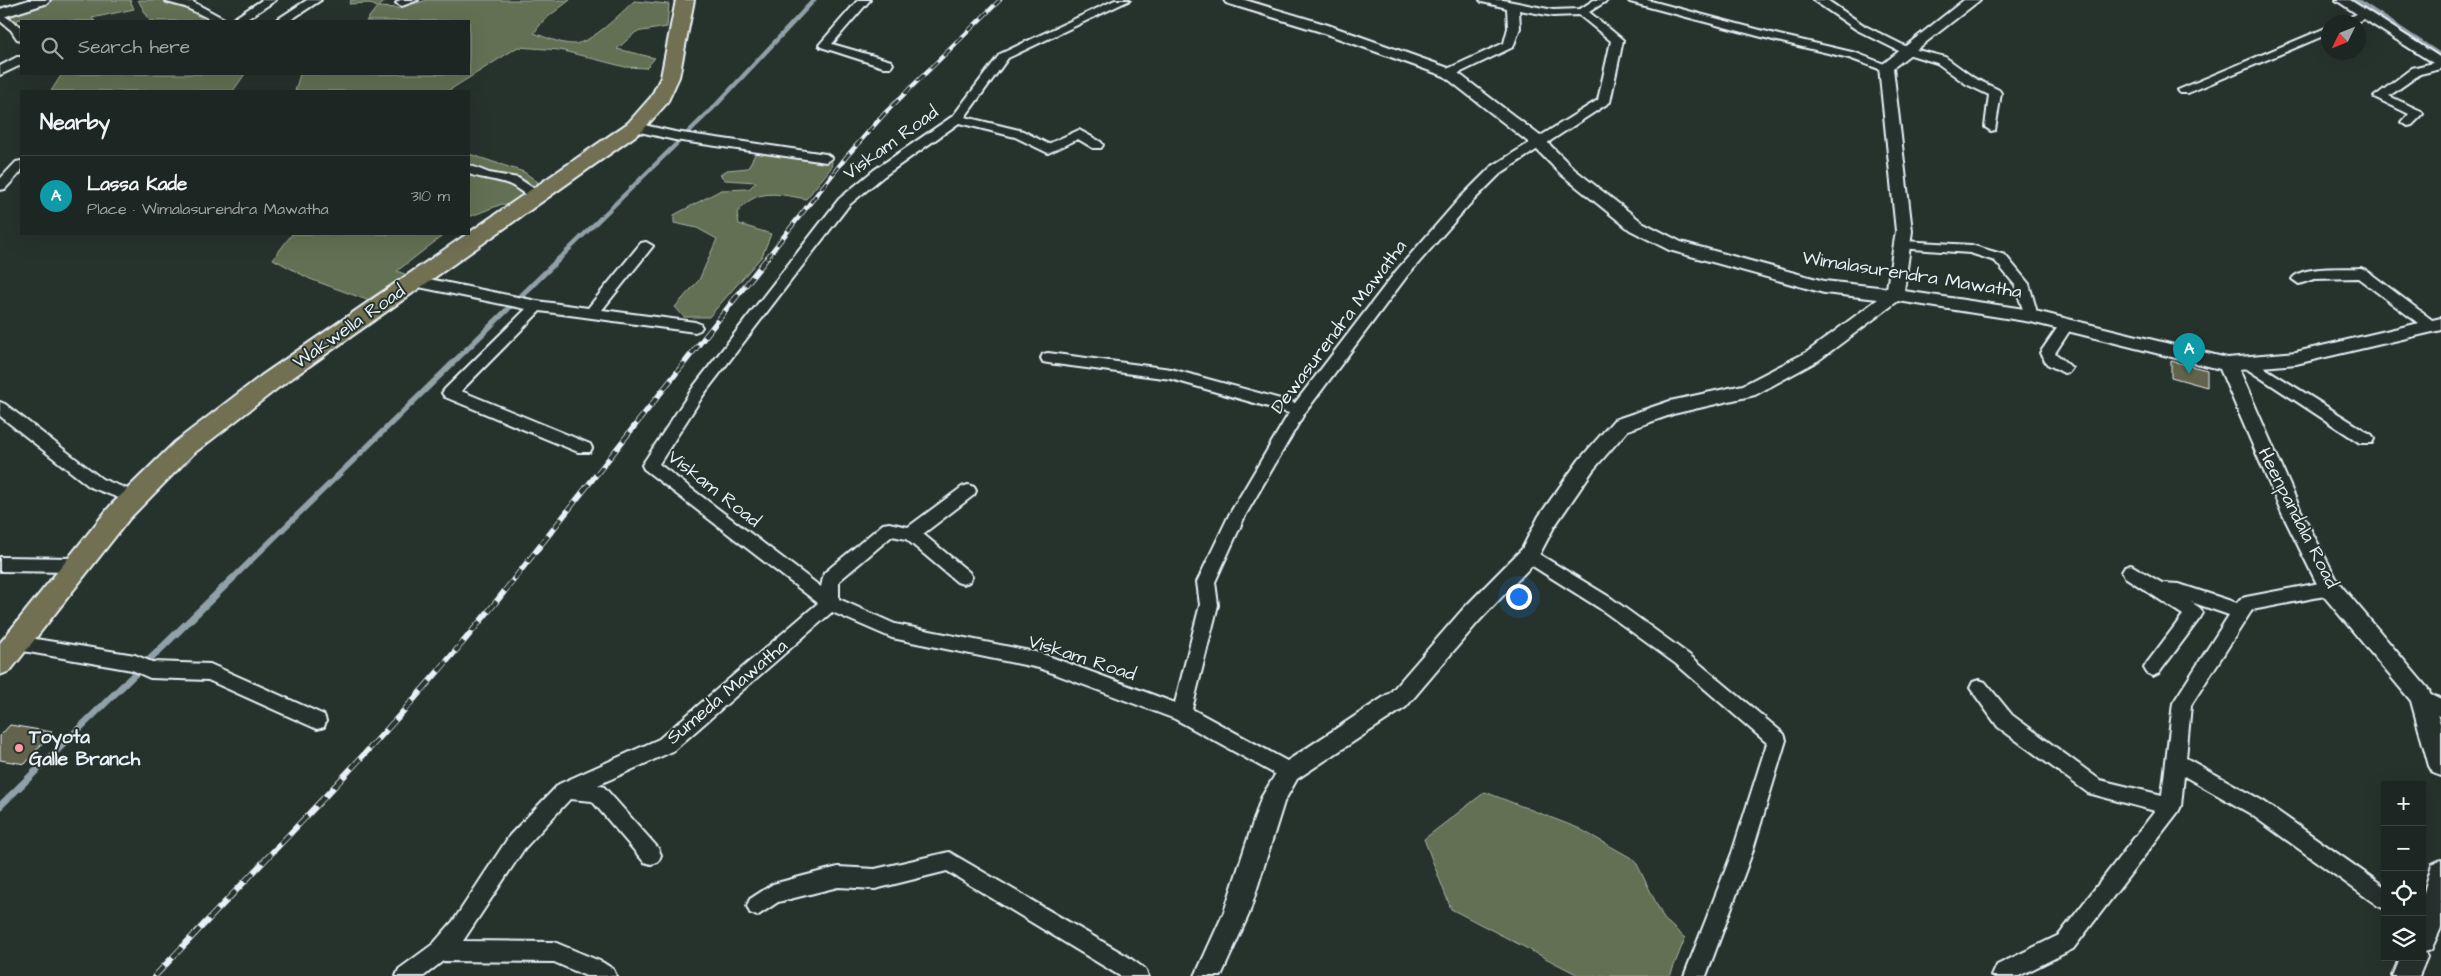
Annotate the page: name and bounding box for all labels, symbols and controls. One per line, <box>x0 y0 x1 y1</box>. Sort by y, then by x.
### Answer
north arrow <box>2321 15 2366 60</box>
search box <box>20 20 470 75</box>
icon: search <box>38 34 66 62</box>
text: Search here <box>78 34 190 61</box>
street label: Viskam Road <box>838 99 944 187</box>
text: Nearby <box>40 108 110 137</box>
text: Lassa Kade <box>87 171 187 198</box>
text: A <box>51 185 61 207</box>
text: 310 m <box>411 185 450 207</box>
text: Place · Wimalasurendra Mawatha <box>87 198 329 220</box>
street label: Dewasurendra Mawatha <box>1265 234 1414 420</box>
street label: Wimalasurendra Mawatha <box>1800 244 2024 306</box>
street label: Wakwella Road <box>287 278 411 376</box>
pin: A <box>2173 333 2205 374</box>
street label: Heenpandala Road <box>2251 443 2345 593</box>
street label: Viskam Road <box>662 444 767 534</box>
your location <box>1506 584 1532 610</box>
street label: Viskam Road <box>1025 628 1140 688</box>
street label: Sumeda Mawatha <box>660 633 794 751</box>
place label: Toyota Galle Branch <box>28 724 141 773</box>
marker: Toyota Galle Branch <box>13 742 25 754</box>
map controls <box>2381 781 2426 961</box>
button: + <box>2381 781 2426 826</box>
button: − <box>2381 826 2426 871</box>
button: locate <box>2381 871 2426 916</box>
button: layers <box>2381 916 2426 961</box>

